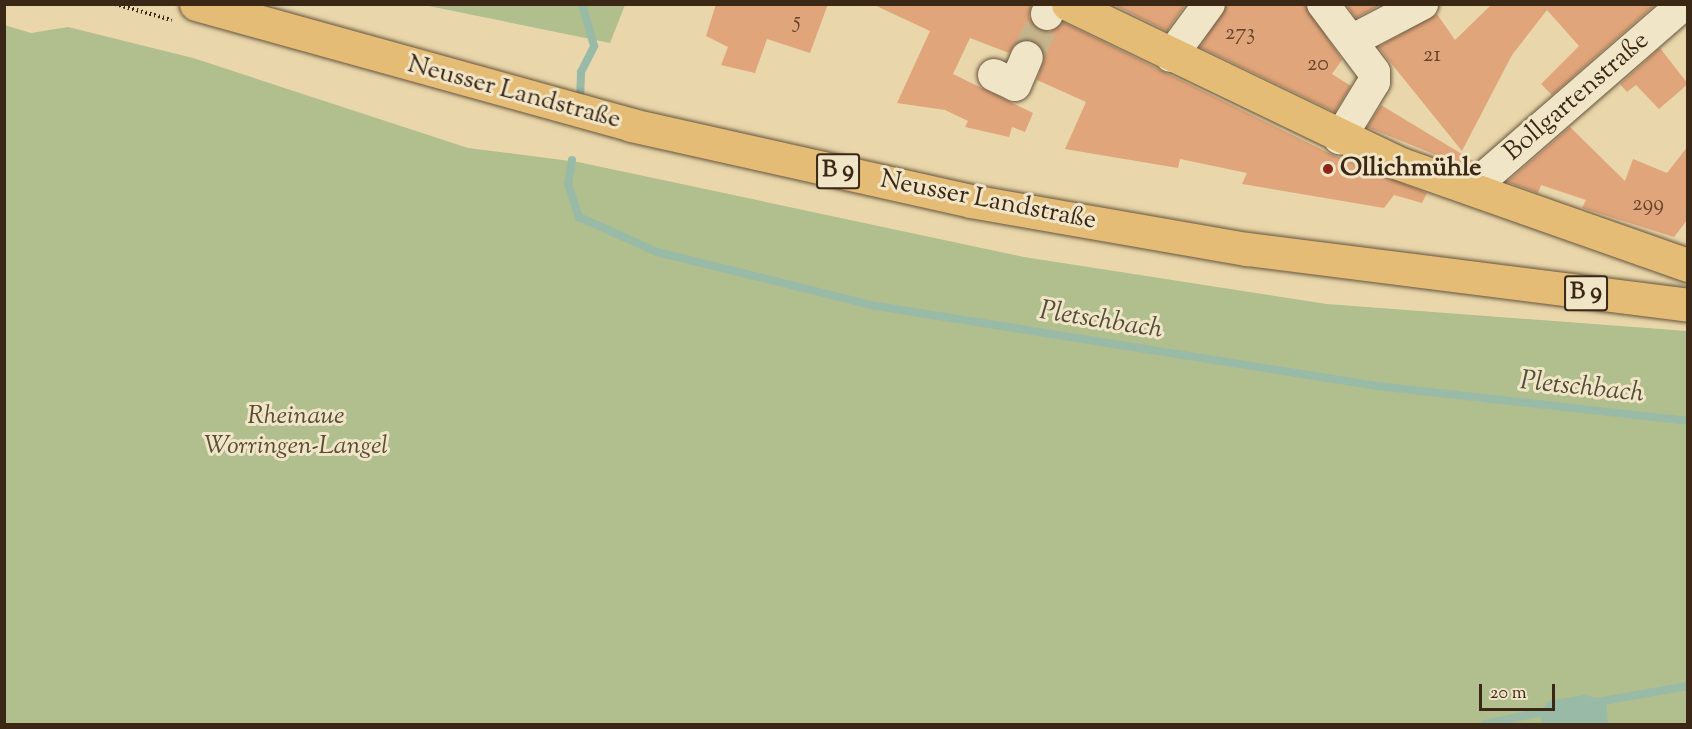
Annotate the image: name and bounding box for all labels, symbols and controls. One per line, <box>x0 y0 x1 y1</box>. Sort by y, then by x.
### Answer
house number: 5 <box>793 10 801 36</box>
house number: 273 <box>1225 22 1255 48</box>
street label: Bollgartenstraße <box>1498 26 1656 168</box>
house number: 21 <box>1423 44 1441 70</box>
street label: Neusser Landstraße <box>404 50 624 136</box>
house number: 20 <box>1307 53 1329 79</box>
road number: B 9 <box>816 150 860 192</box>
place label: Ollichmühle <box>1340 153 1481 185</box>
marker: Ollichmühle <box>1321 162 1335 176</box>
street label: Neusser Landstraße <box>877 165 1099 237</box>
house number: 299 <box>1632 193 1664 219</box>
road number: B 9 <box>1564 272 1608 314</box>
water label: Pletschbach <box>1037 295 1165 347</box>
water label: Pletschbach <box>1519 365 1645 411</box>
park label: Rheinaue Worringen-Langel <box>204 401 388 462</box>
scale bar <box>1482 672 1558 710</box>
text: 20 m <box>1490 681 1527 707</box>

